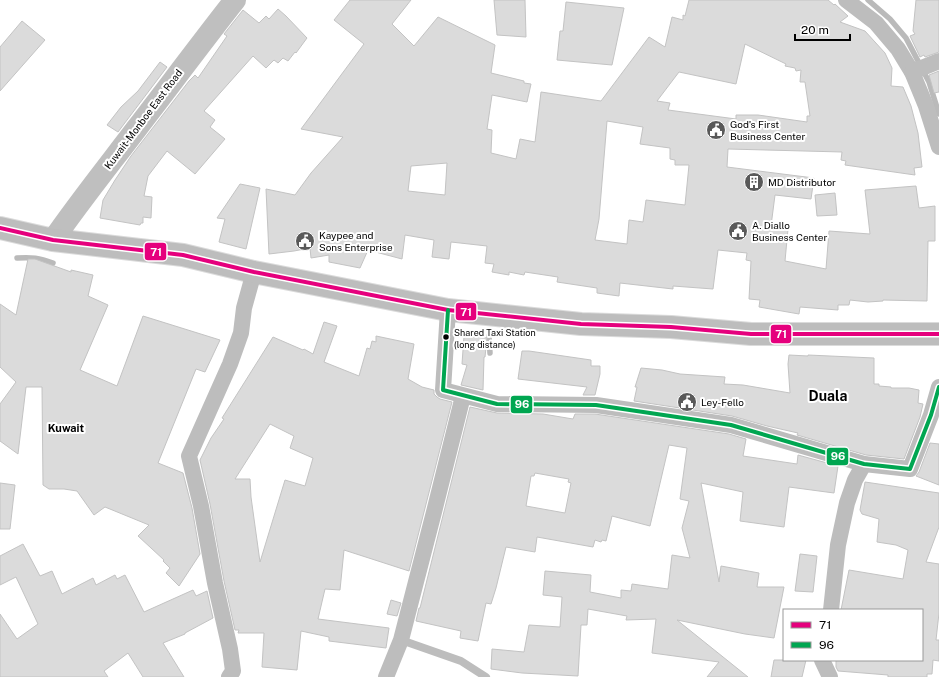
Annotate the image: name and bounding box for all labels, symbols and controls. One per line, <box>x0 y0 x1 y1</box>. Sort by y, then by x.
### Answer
scale bar <box>795 16 850 42</box>
text: 20 m <box>801 23 829 37</box>
street label: Kuwait-Monboe East Road <box>102 67 184 171</box>
place label: God's First Business Center <box>730 118 806 142</box>
public building icon: God's First Business Center <box>705 119 727 141</box>
building icon: MD Distributor <box>743 171 765 193</box>
place label: MD Distributor <box>768 176 836 188</box>
place label: A. Diallo Business Center <box>752 219 828 243</box>
public building icon: A. Diallo Business Center <box>727 220 749 242</box>
place label: Kaypee and Sons Enterprise <box>319 229 393 253</box>
public building icon: Kaypee and Sons Enterprise <box>294 230 316 252</box>
line badge: 71 <box>144 242 167 261</box>
text: 71 <box>150 246 162 258</box>
line badge: 71 <box>455 302 477 321</box>
text: 71 <box>460 306 472 318</box>
line badge: 71 <box>770 324 792 344</box>
place label: Shared Taxi Station (long distance) <box>454 327 536 350</box>
text: 71 <box>775 328 787 340</box>
marker: Shared Taxi Station (long distance) <box>441 332 451 342</box>
district label: Duala <box>809 388 847 404</box>
public building icon: Ley-Fello <box>676 391 698 413</box>
line badge: 96 <box>510 395 533 414</box>
place label: Ley-Fello <box>701 396 744 408</box>
text: 96 <box>515 398 529 410</box>
district label: Kuwait <box>48 422 85 434</box>
line badge: 96 <box>826 447 849 466</box>
text: 96 <box>831 450 845 462</box>
legend <box>783 609 923 661</box>
text: 71 <box>819 618 831 632</box>
text: 96 <box>819 638 834 652</box>

